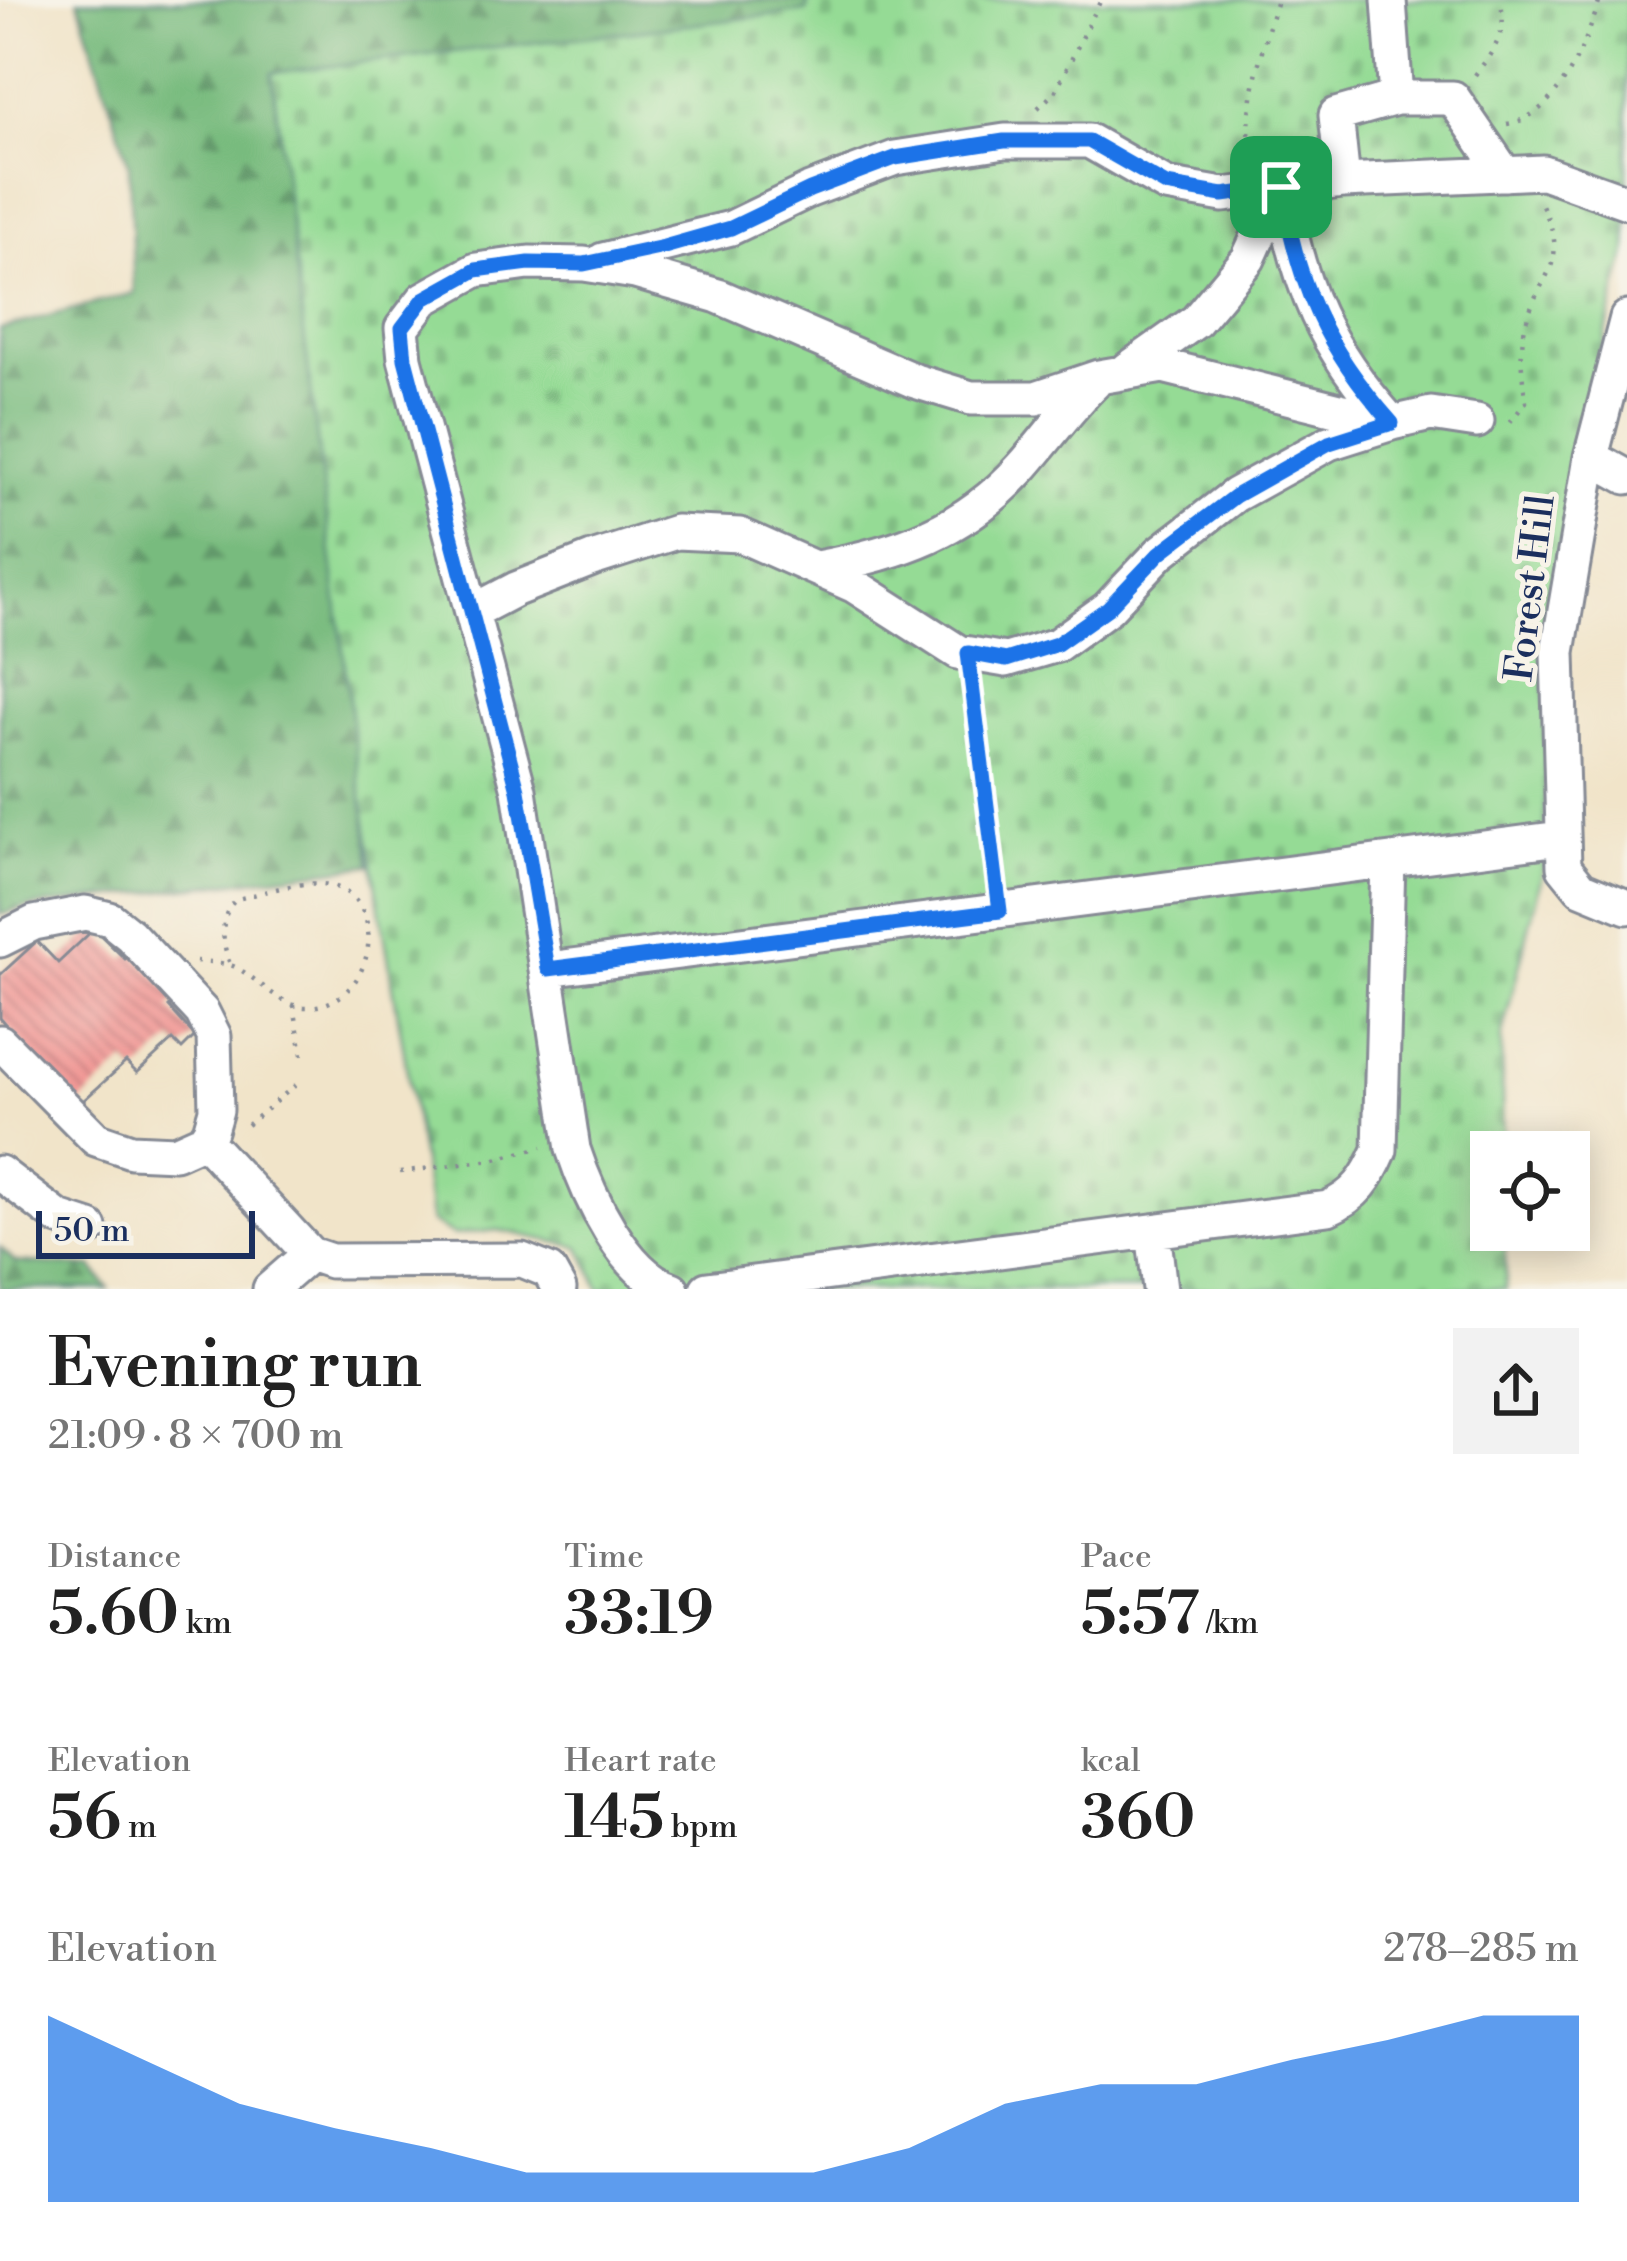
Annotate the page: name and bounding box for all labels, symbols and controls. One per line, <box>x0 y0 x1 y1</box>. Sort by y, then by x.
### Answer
pin <box>1230 136 1332 238</box>
icon: arrive <box>1248 154 1314 220</box>
street label: Forest Hill <box>1495 492 1567 684</box>
map controls <box>1470 1131 1590 1251</box>
button: locate <box>1470 1131 1590 1251</box>
scale bar <box>36 1205 255 1258</box>
text: 50 m <box>54 1211 130 1252</box>
text: Evening run <box>48 1325 422 1408</box>
button: share <box>1453 1328 1579 1454</box>
text: 21:09 · 8 × 700 m <box>48 1412 344 1461</box>
text: Distance <box>48 1537 181 1578</box>
text: Time <box>564 1537 644 1578</box>
text: Pace <box>1081 1537 1152 1578</box>
text: 5.60 <box>48 1578 179 1653</box>
text: 33:19 <box>564 1578 714 1653</box>
text: 5:57 <box>1081 1578 1199 1653</box>
text: km <box>179 1603 232 1644</box>
text: /km <box>1199 1603 1259 1644</box>
text: Elevation <box>48 1741 191 1782</box>
text: Heart rate <box>564 1741 717 1782</box>
text: kcal <box>1081 1741 1141 1782</box>
text: 56 <box>48 1782 121 1857</box>
text: 145 <box>564 1782 664 1857</box>
text: 360 <box>1081 1782 1195 1857</box>
text: m <box>121 1807 157 1848</box>
text: bpm <box>664 1807 738 1848</box>
text: Elevation <box>48 1925 217 1974</box>
text: 278–285 m <box>1383 1925 1579 1974</box>

